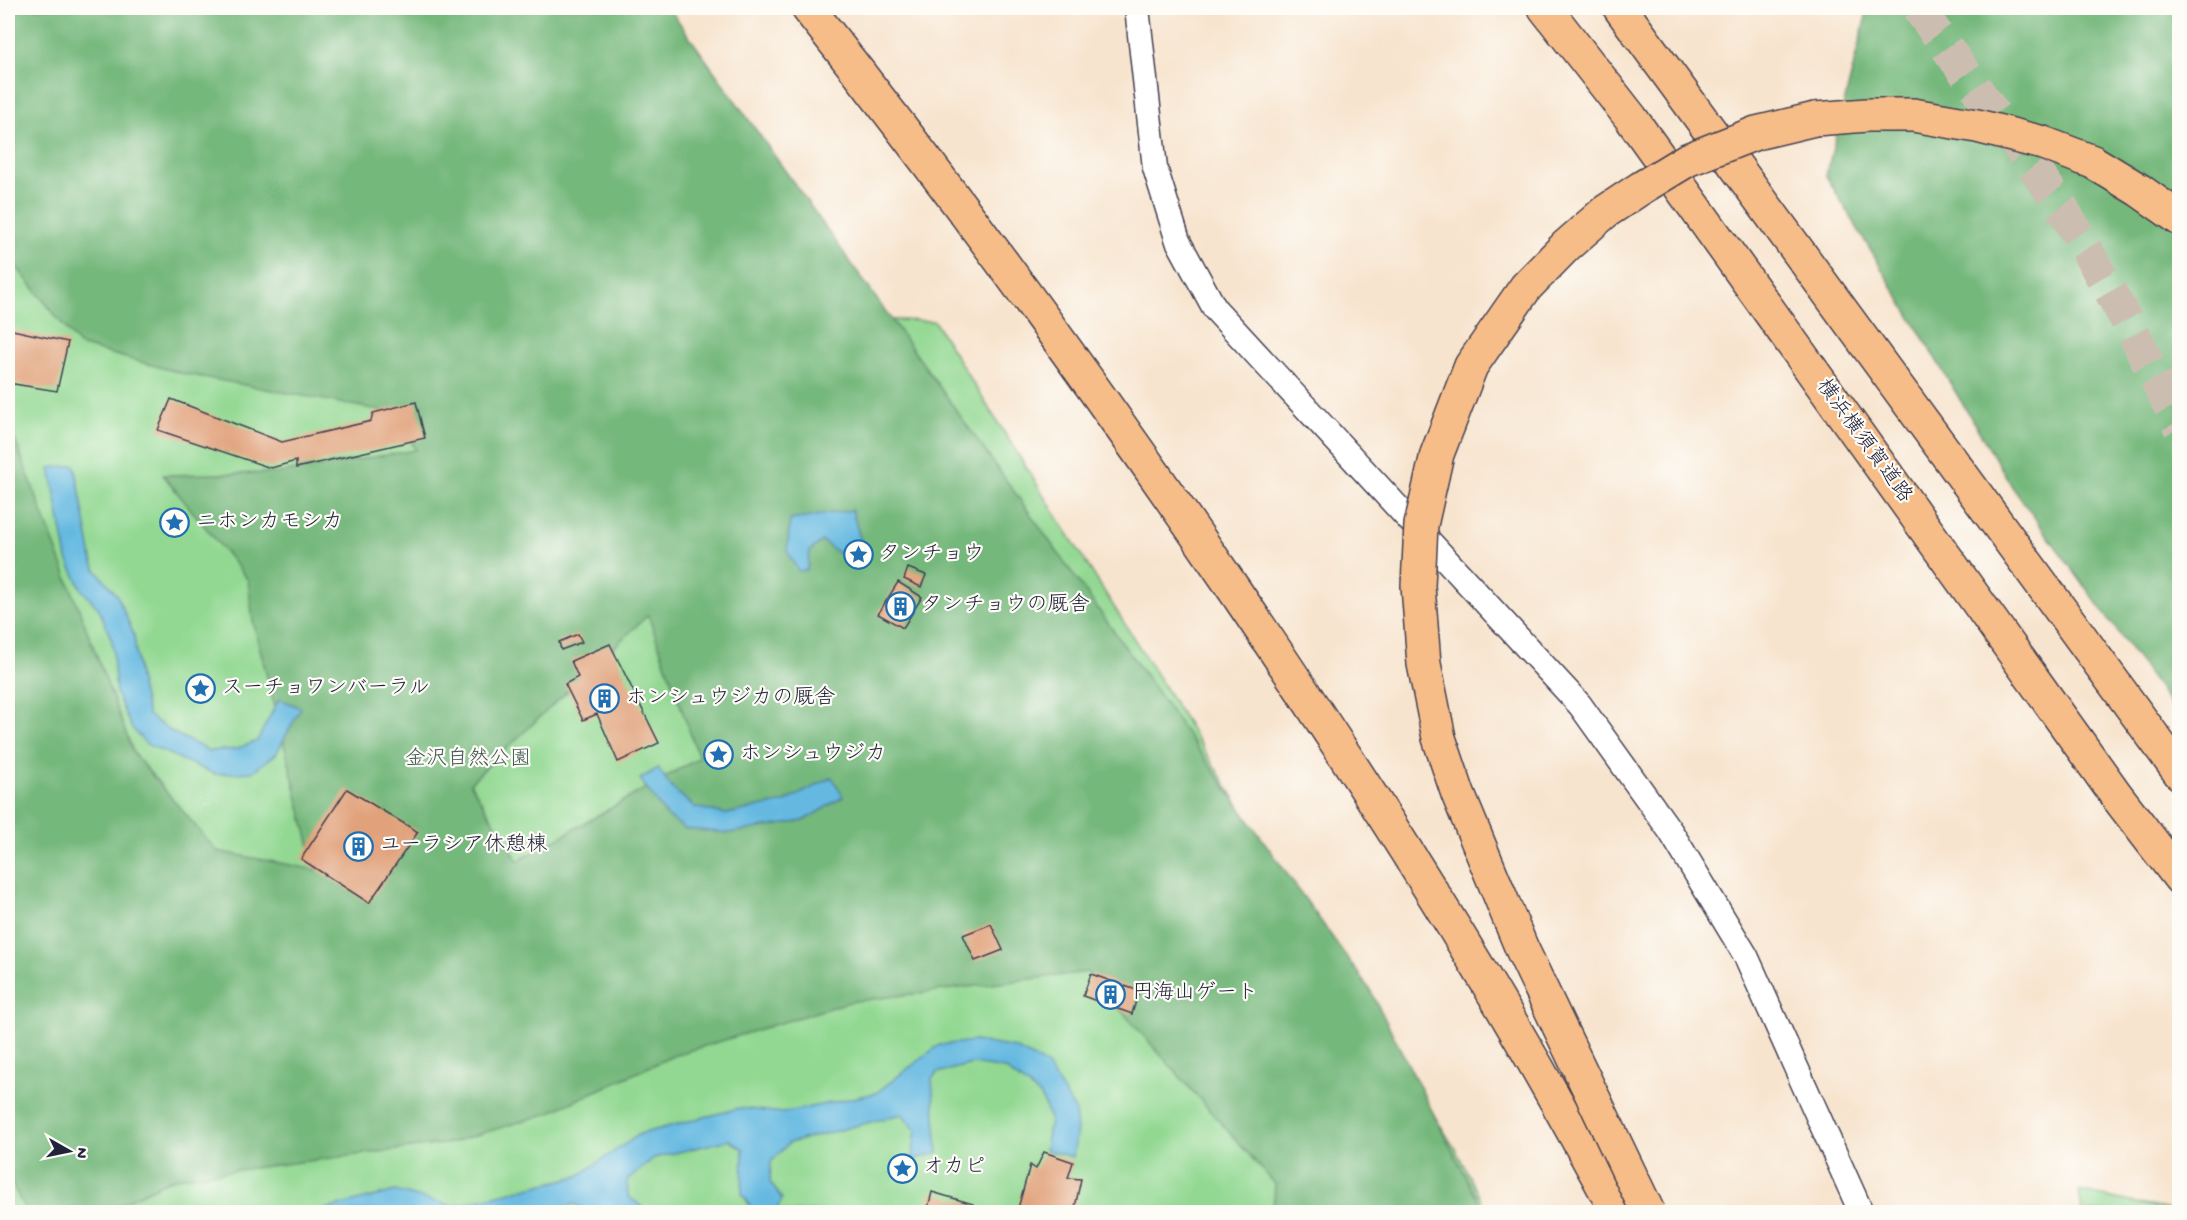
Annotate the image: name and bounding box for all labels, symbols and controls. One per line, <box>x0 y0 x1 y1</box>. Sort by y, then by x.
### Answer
street label: 横浜横須賀道路 <box>1810 375 1917 509</box>
place icon: ニホンカモシカ <box>159 507 191 539</box>
place label: ニホンカモシカ <box>196 511 343 536</box>
place icon: タンチョウ <box>842 539 874 571</box>
place label: タンチョウ <box>879 543 984 568</box>
building icon: タンチョウの厩舎 <box>884 590 916 622</box>
place label: タンチョウの厩舎 <box>921 592 1089 619</box>
place icon: スーチョワンバーラル <box>185 673 217 705</box>
place label: スーチョワンバーラル <box>222 677 429 702</box>
building icon: ホンシュウジカの厩舎 <box>589 683 621 715</box>
place label: ホンシュウジカの厩舎 <box>626 685 835 712</box>
place icon: ホンシュウジカ <box>703 739 735 771</box>
place label: ホンシュウジカ <box>740 743 886 768</box>
park label: 金沢自然公園 <box>405 746 531 773</box>
building icon: ユーラシア休憩棟 <box>343 830 375 862</box>
place label: ユーラシア休憩棟 <box>380 832 547 859</box>
building icon: 円海山ゲート <box>1095 978 1127 1010</box>
place label: 円海山ゲート <box>1132 981 1258 1007</box>
north arrow <box>39 1121 99 1181</box>
text: N <box>70 1146 91 1160</box>
place icon: オカピ <box>886 1152 918 1184</box>
place label: オカピ <box>923 1156 986 1181</box>

